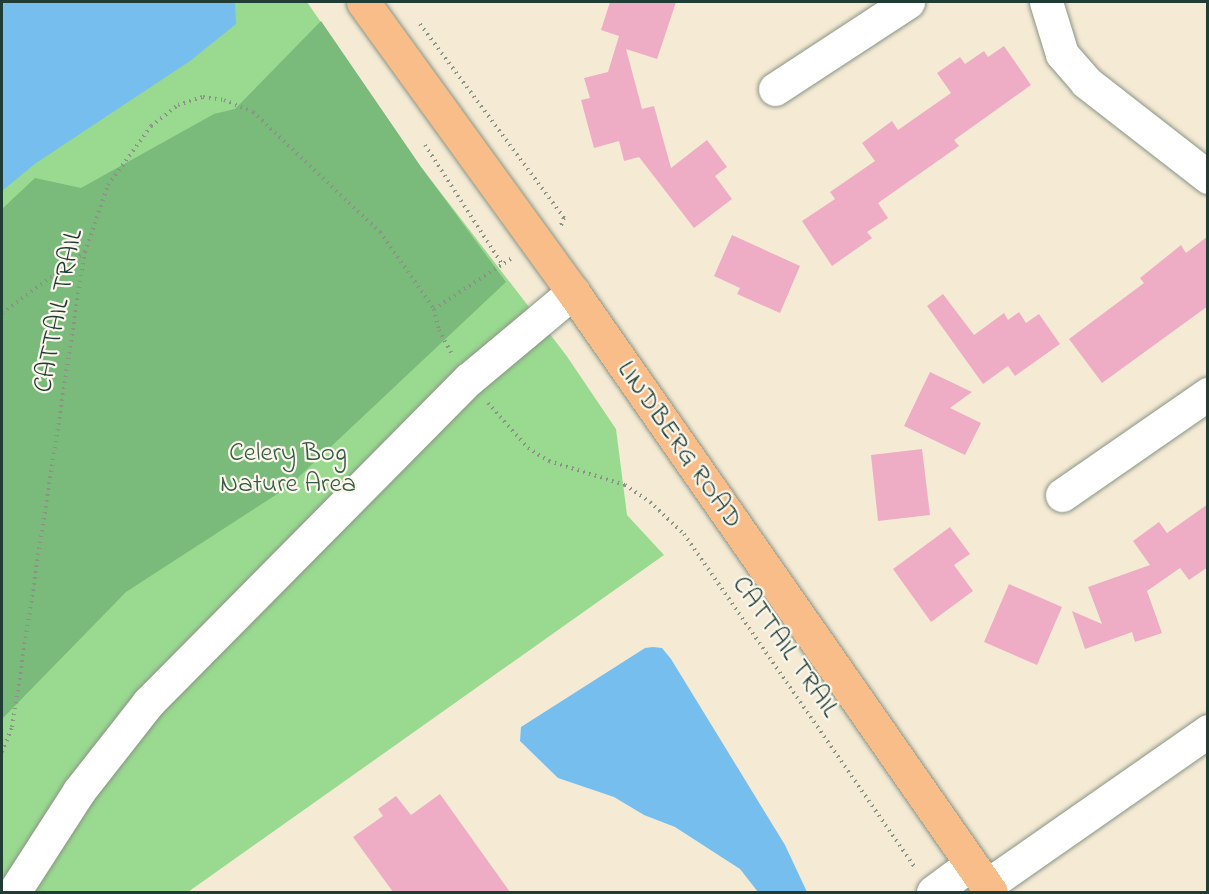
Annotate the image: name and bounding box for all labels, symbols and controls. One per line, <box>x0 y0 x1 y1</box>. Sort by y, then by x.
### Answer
street label: CATTAIL TRAIL <box>27 227 91 395</box>
street label: LINDBERG ROAD <box>609 355 749 535</box>
park label: Celery Bog Nature Area <box>220 437 356 500</box>
street label: CATTAIL TRAIL <box>724 570 846 724</box>

